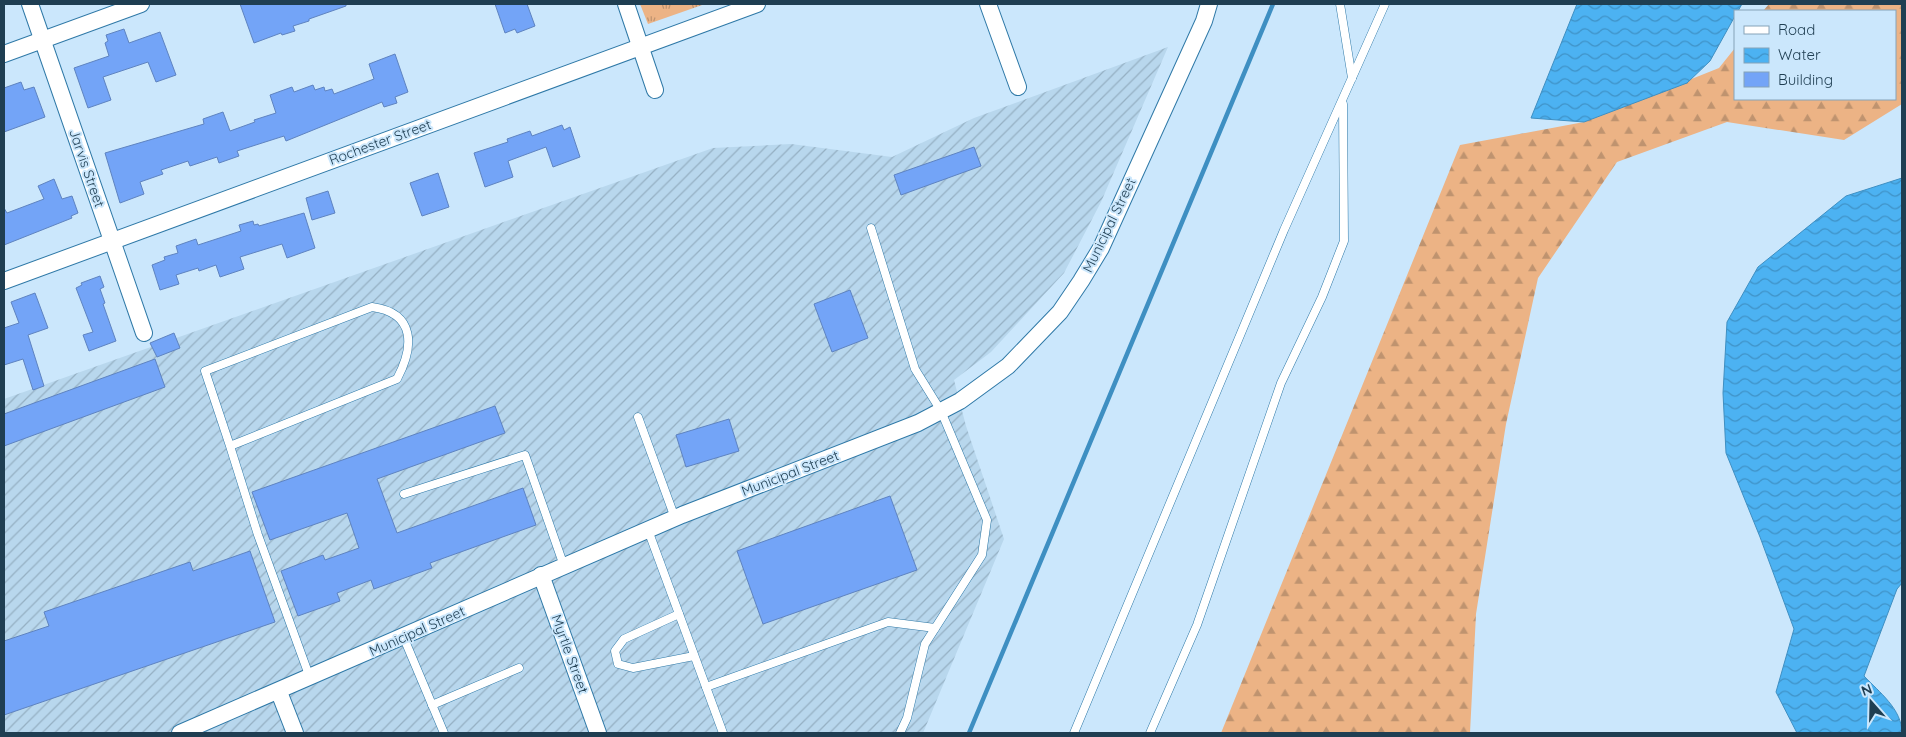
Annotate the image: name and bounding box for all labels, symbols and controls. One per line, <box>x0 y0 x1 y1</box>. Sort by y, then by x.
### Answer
legend <box>1734 10 1896 100</box>
text: Road <box>1778 20 1815 39</box>
text: Water <box>1778 45 1821 64</box>
text: Building <box>1778 70 1833 89</box>
street label: Rochester Street <box>326 115 434 169</box>
street label: Jarvis Street <box>65 126 109 210</box>
street label: Municipal Street <box>1078 174 1140 275</box>
street label: Municipal Street <box>739 446 842 500</box>
street label: Municipal Street <box>366 602 468 660</box>
street label: Myrtle Street <box>547 612 593 696</box>
north arrow <box>1846 677 1896 727</box>
text: N <box>1859 680 1874 700</box>

